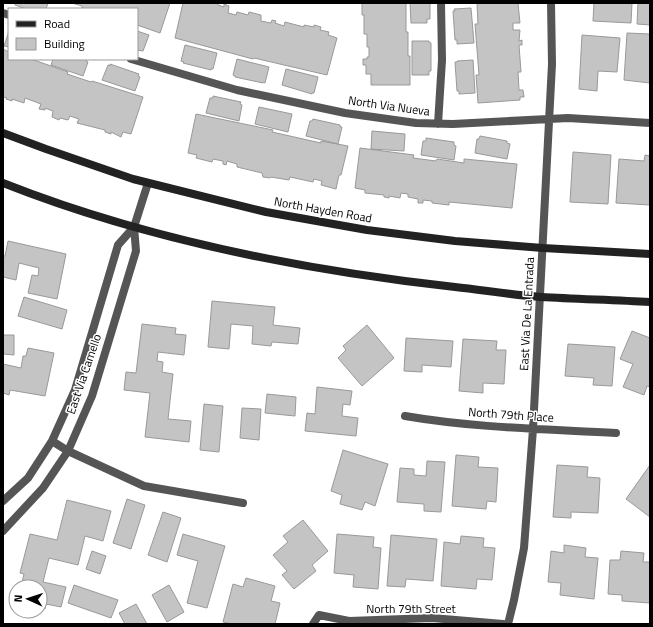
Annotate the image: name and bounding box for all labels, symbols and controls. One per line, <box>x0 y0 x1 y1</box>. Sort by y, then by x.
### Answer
legend <box>8 8 138 60</box>
text: Road <box>44 14 70 33</box>
text: Building <box>44 34 85 53</box>
street label: North Via Nueva <box>347 90 431 121</box>
street label: North Hayden Road <box>273 192 374 227</box>
street label: East Via De La Entrada <box>514 257 539 371</box>
street label: East Via Camello <box>61 331 106 417</box>
street label: North 79th Place <box>468 402 554 427</box>
north arrow <box>8 579 48 619</box>
text: N <box>10 594 26 603</box>
street label: North 79th Street <box>366 599 457 618</box>

